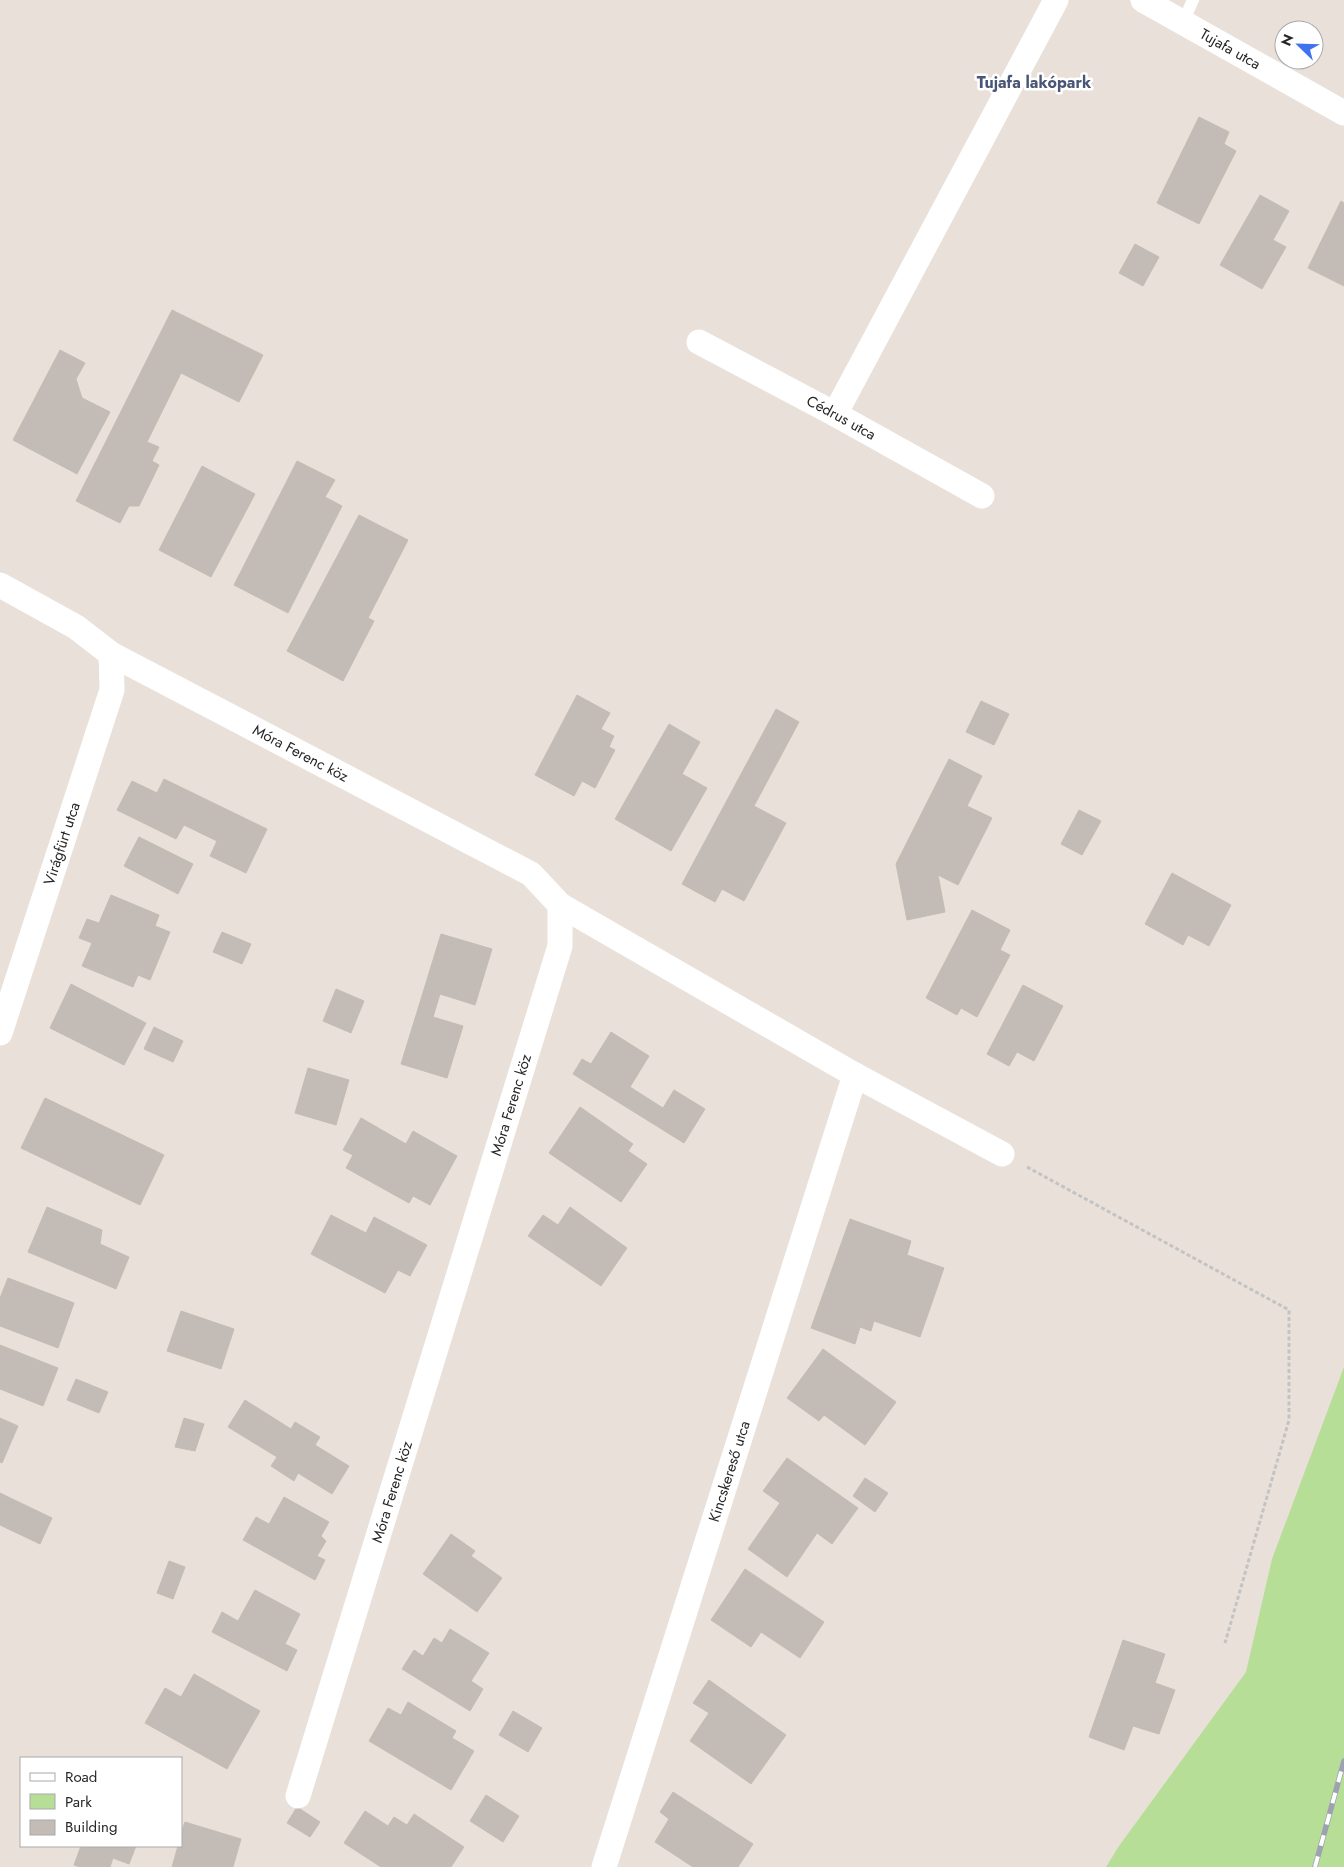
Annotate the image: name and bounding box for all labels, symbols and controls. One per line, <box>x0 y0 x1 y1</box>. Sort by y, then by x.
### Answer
north arrow <box>1274 20 1324 70</box>
street label: Tujafa utca <box>1196 23 1265 75</box>
text: N <box>1276 31 1298 49</box>
district label: Tujafa lakópark <box>977 71 1092 94</box>
street label: Cédrus utca <box>803 390 880 446</box>
street label: Móra Ferenc köz <box>249 719 352 788</box>
street label: Virágfürt utca <box>38 799 86 888</box>
street label: Móra Ferenc köz <box>485 1051 537 1159</box>
street label: Kincskereső utca <box>703 1418 756 1525</box>
street label: Móra Ferenc köz <box>366 1438 418 1546</box>
legend <box>20 1757 182 1847</box>
text: Road <box>65 1766 97 1788</box>
text: Park <box>65 1791 92 1813</box>
text: Building <box>65 1816 117 1838</box>

